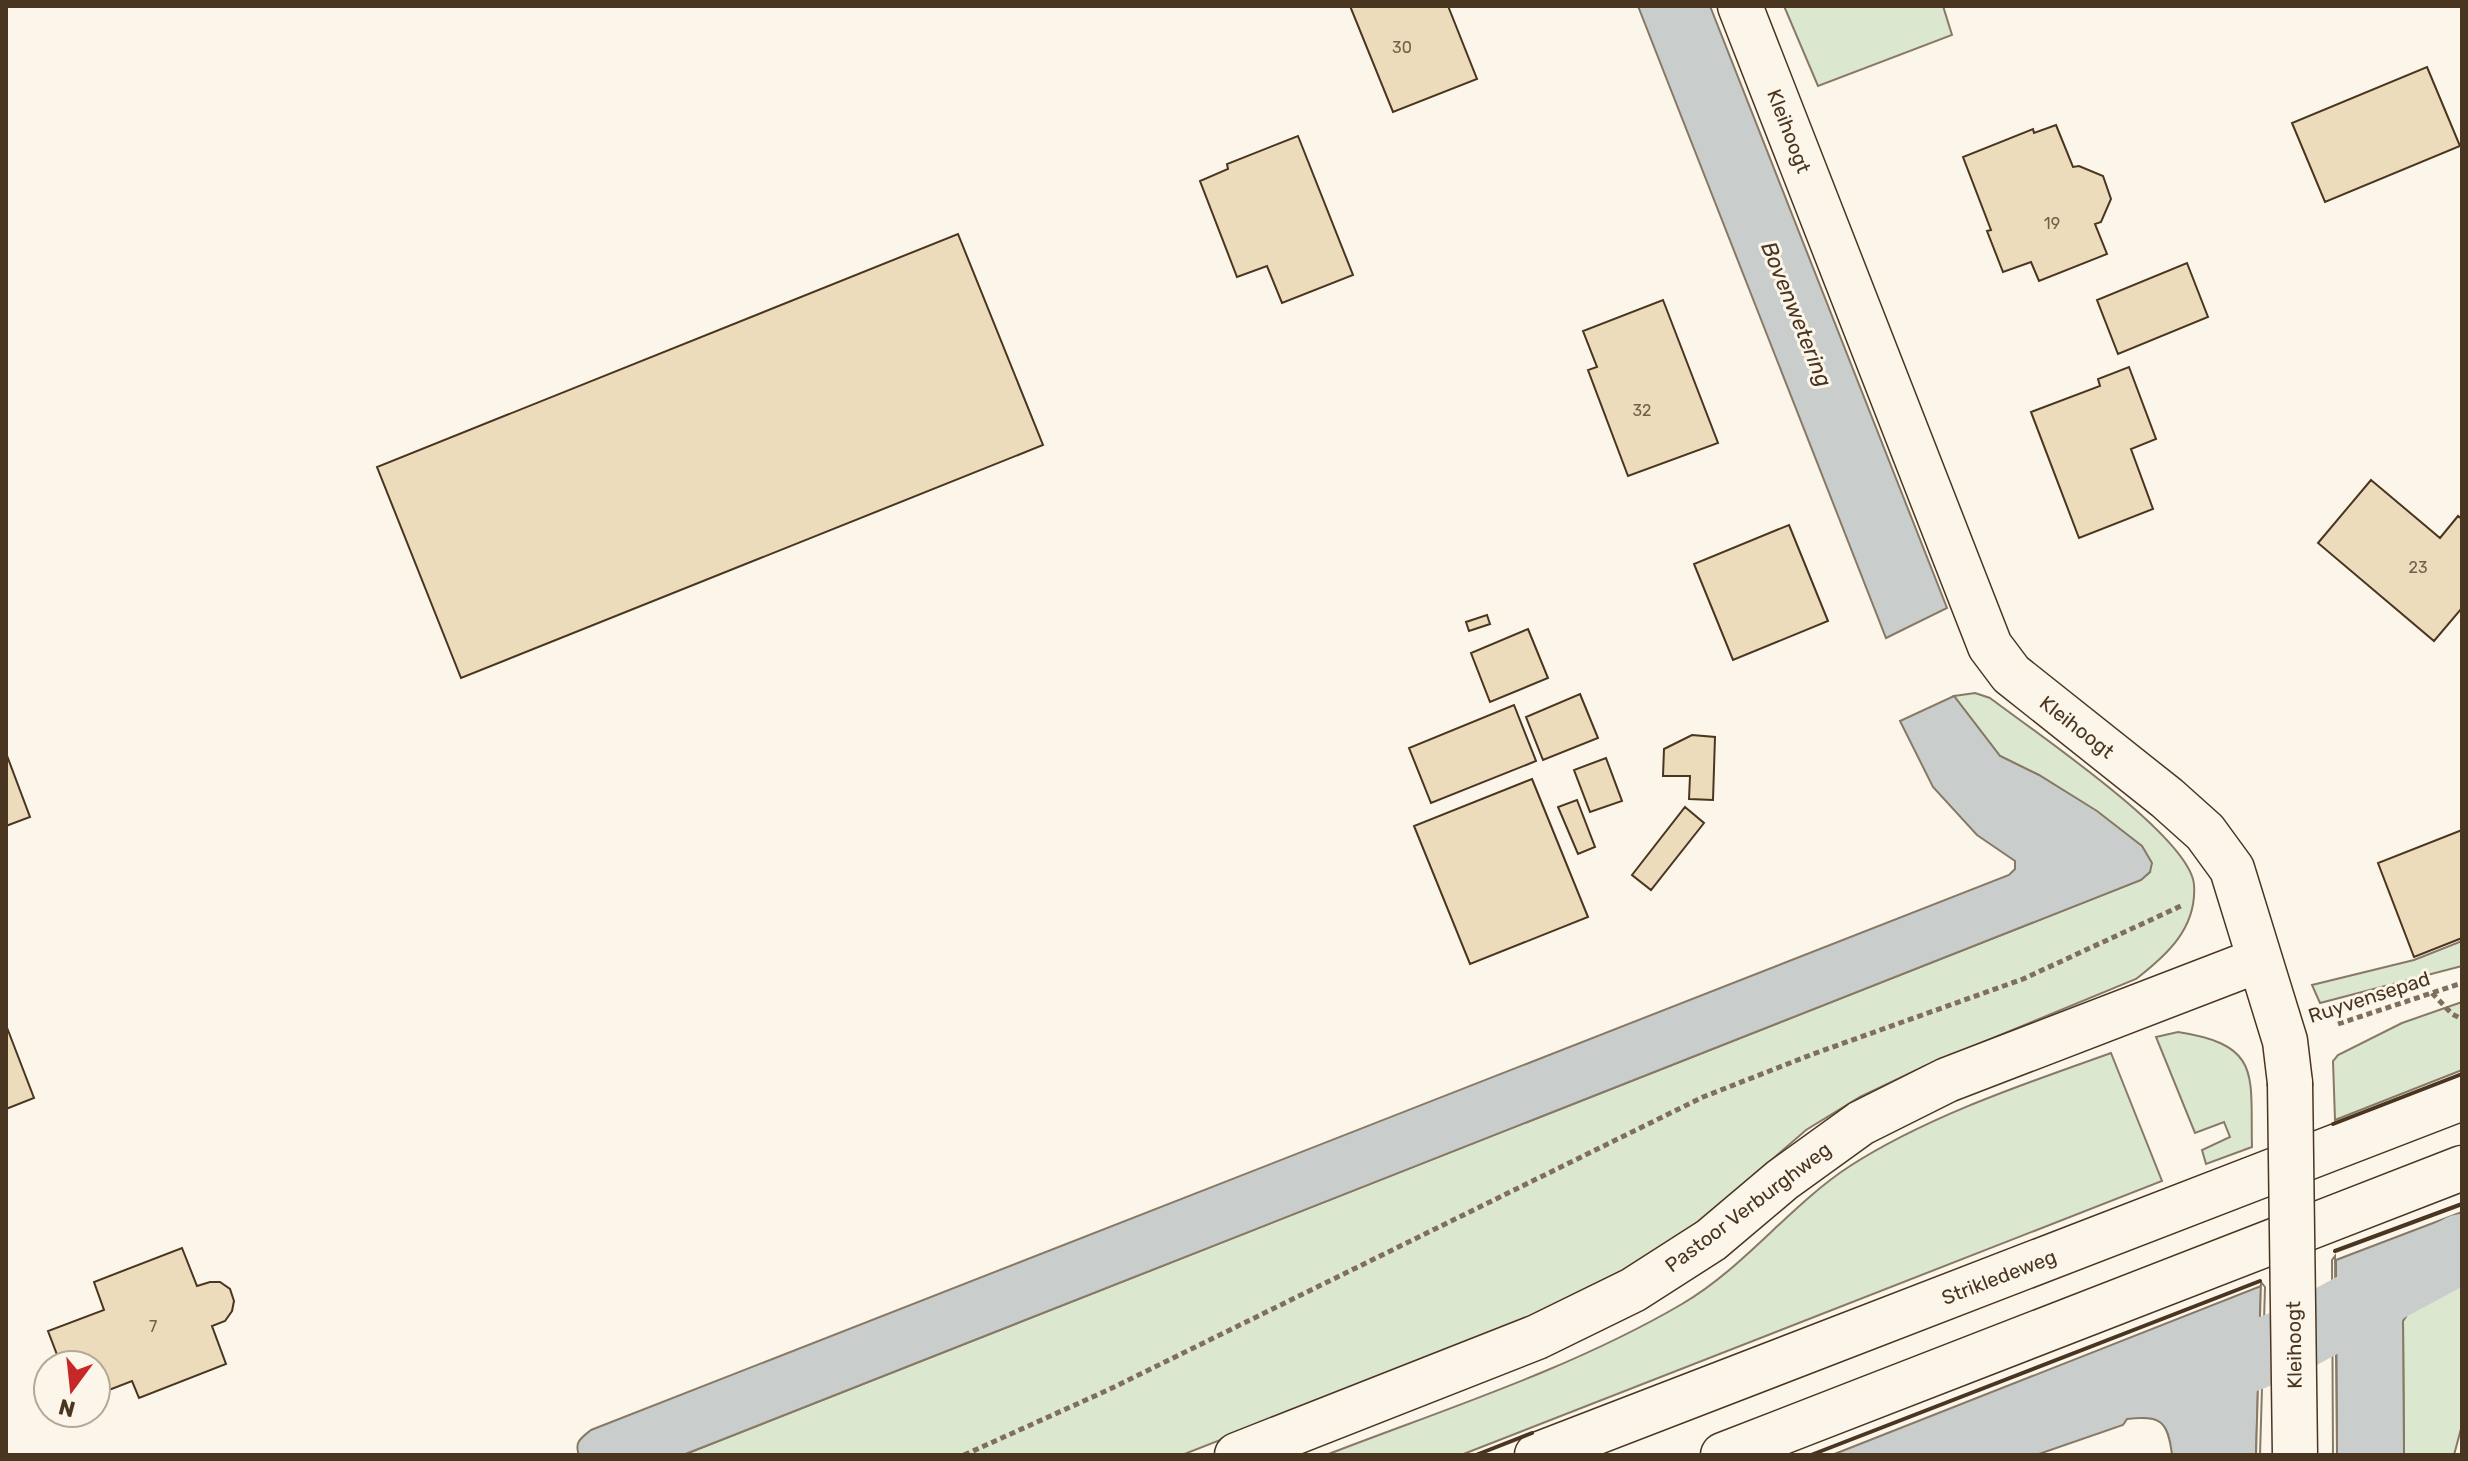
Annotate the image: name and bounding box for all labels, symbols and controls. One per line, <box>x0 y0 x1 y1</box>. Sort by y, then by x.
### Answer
house number: 30 <box>1392 38 1412 57</box>
street label: Kleihoogt <box>1762 86 1816 176</box>
house number: 19 <box>2044 214 2060 233</box>
water label: Bovenwetering <box>1755 238 1838 391</box>
house number: 32 <box>1632 401 1652 420</box>
house number: 23 <box>2408 558 2428 577</box>
street label: Kleihoogt <box>2035 691 2119 764</box>
street label: Ruyvensepad <box>2305 966 2433 1028</box>
street label: Pastoor Verburghweg <box>1660 1137 1836 1277</box>
street label: Strikledeweg <box>1938 1244 2060 1310</box>
street label: Kleihoogt <box>2281 1301 2307 1389</box>
house number: 7 <box>149 1317 157 1336</box>
north arrow <box>32 1349 112 1429</box>
text: N <box>56 1393 78 1423</box>

